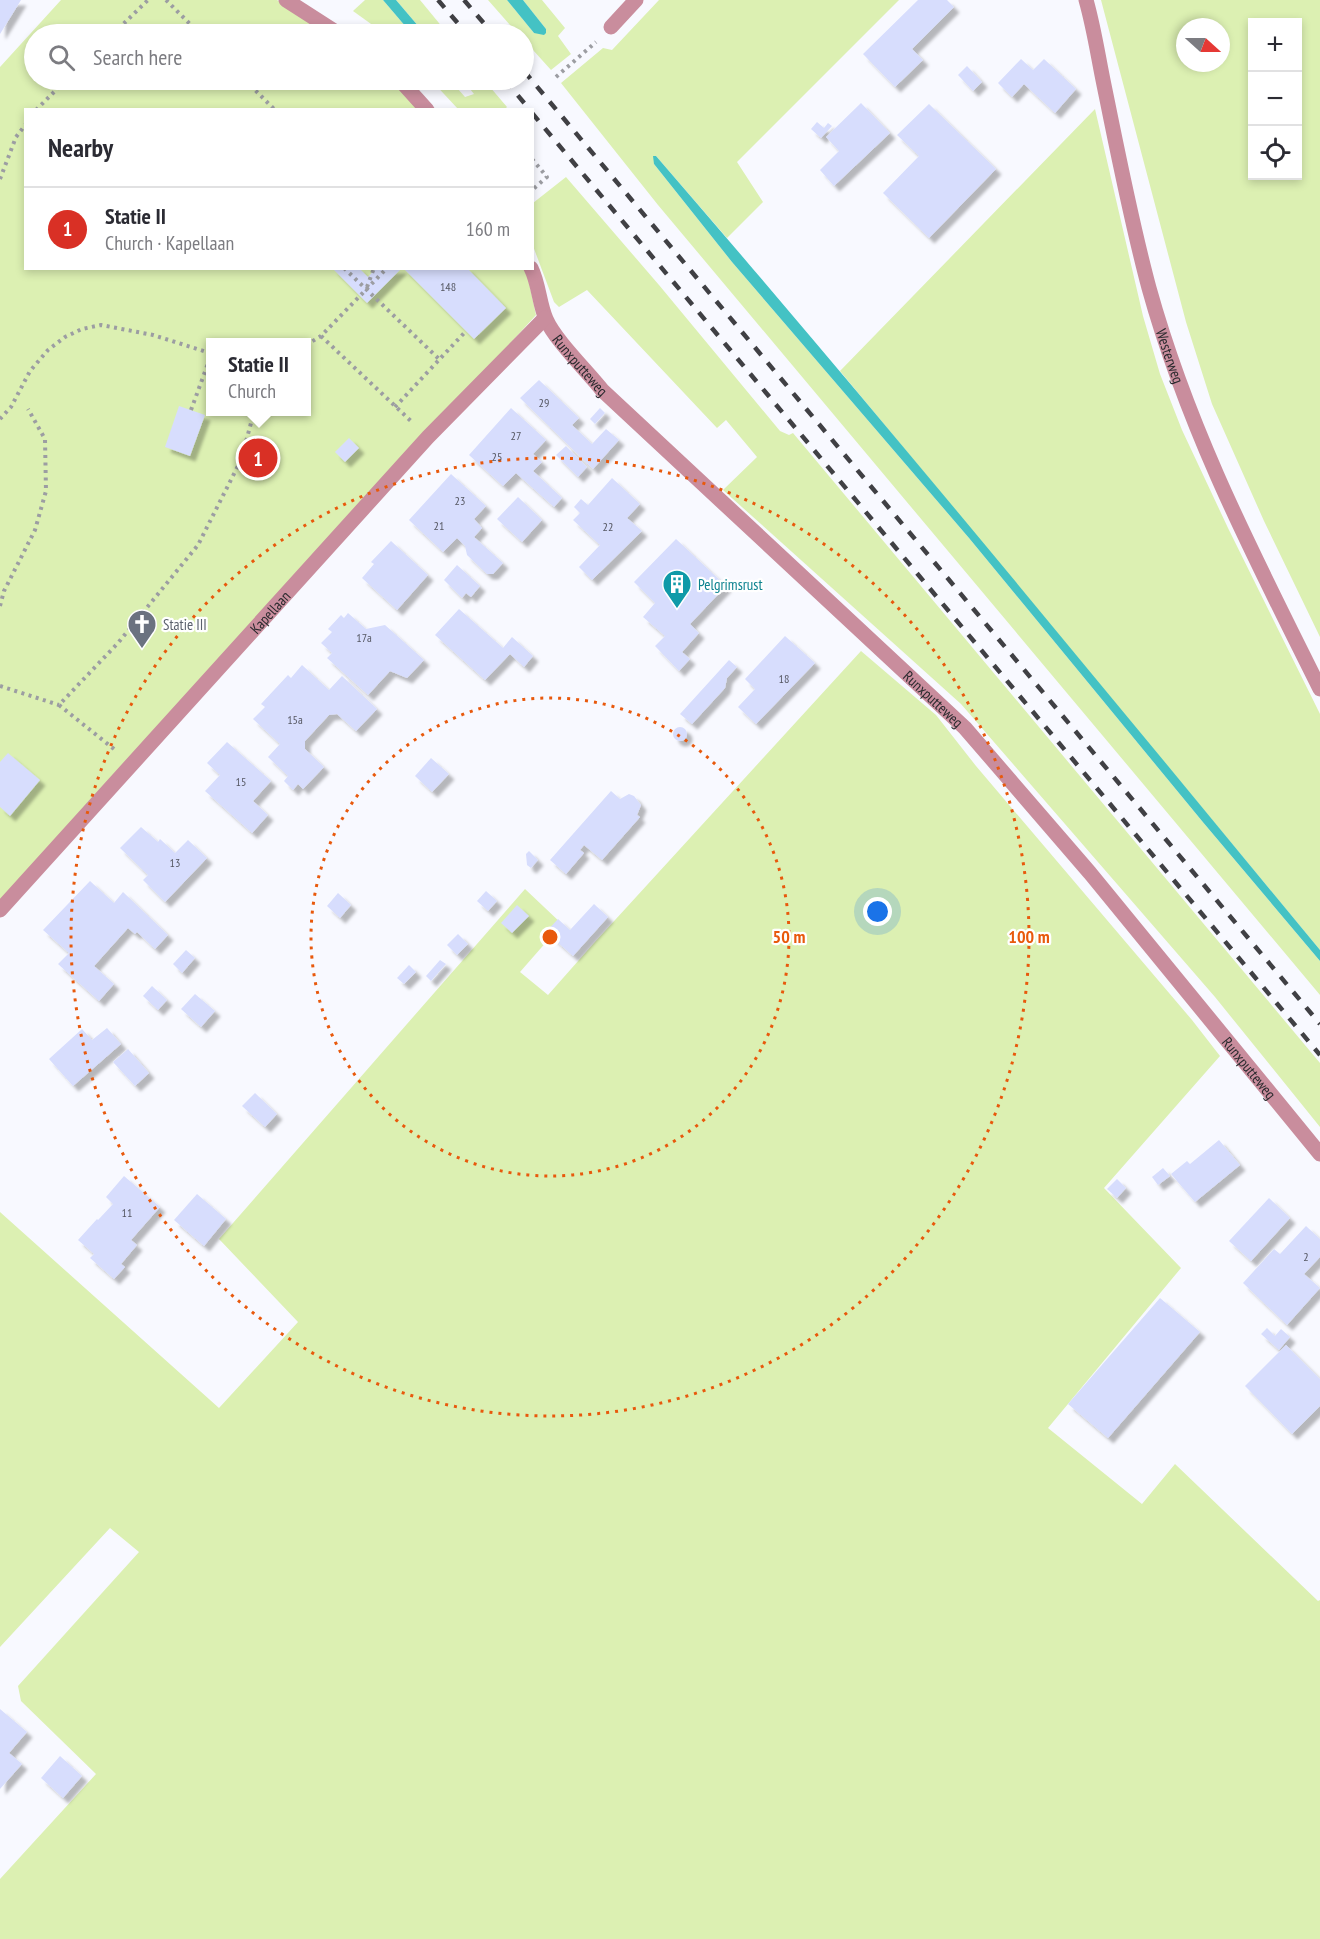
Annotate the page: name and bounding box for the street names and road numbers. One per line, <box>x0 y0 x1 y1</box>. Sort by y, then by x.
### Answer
street label: Westerweg <box>1152 326 1188 386</box>
street label: Runxputteweg <box>549 330 612 400</box>
street label: Kapellaan <box>245 586 294 637</box>
street label: Runxputteweg <box>900 666 968 731</box>
street label: Runxputteweg <box>1218 1033 1281 1103</box>

